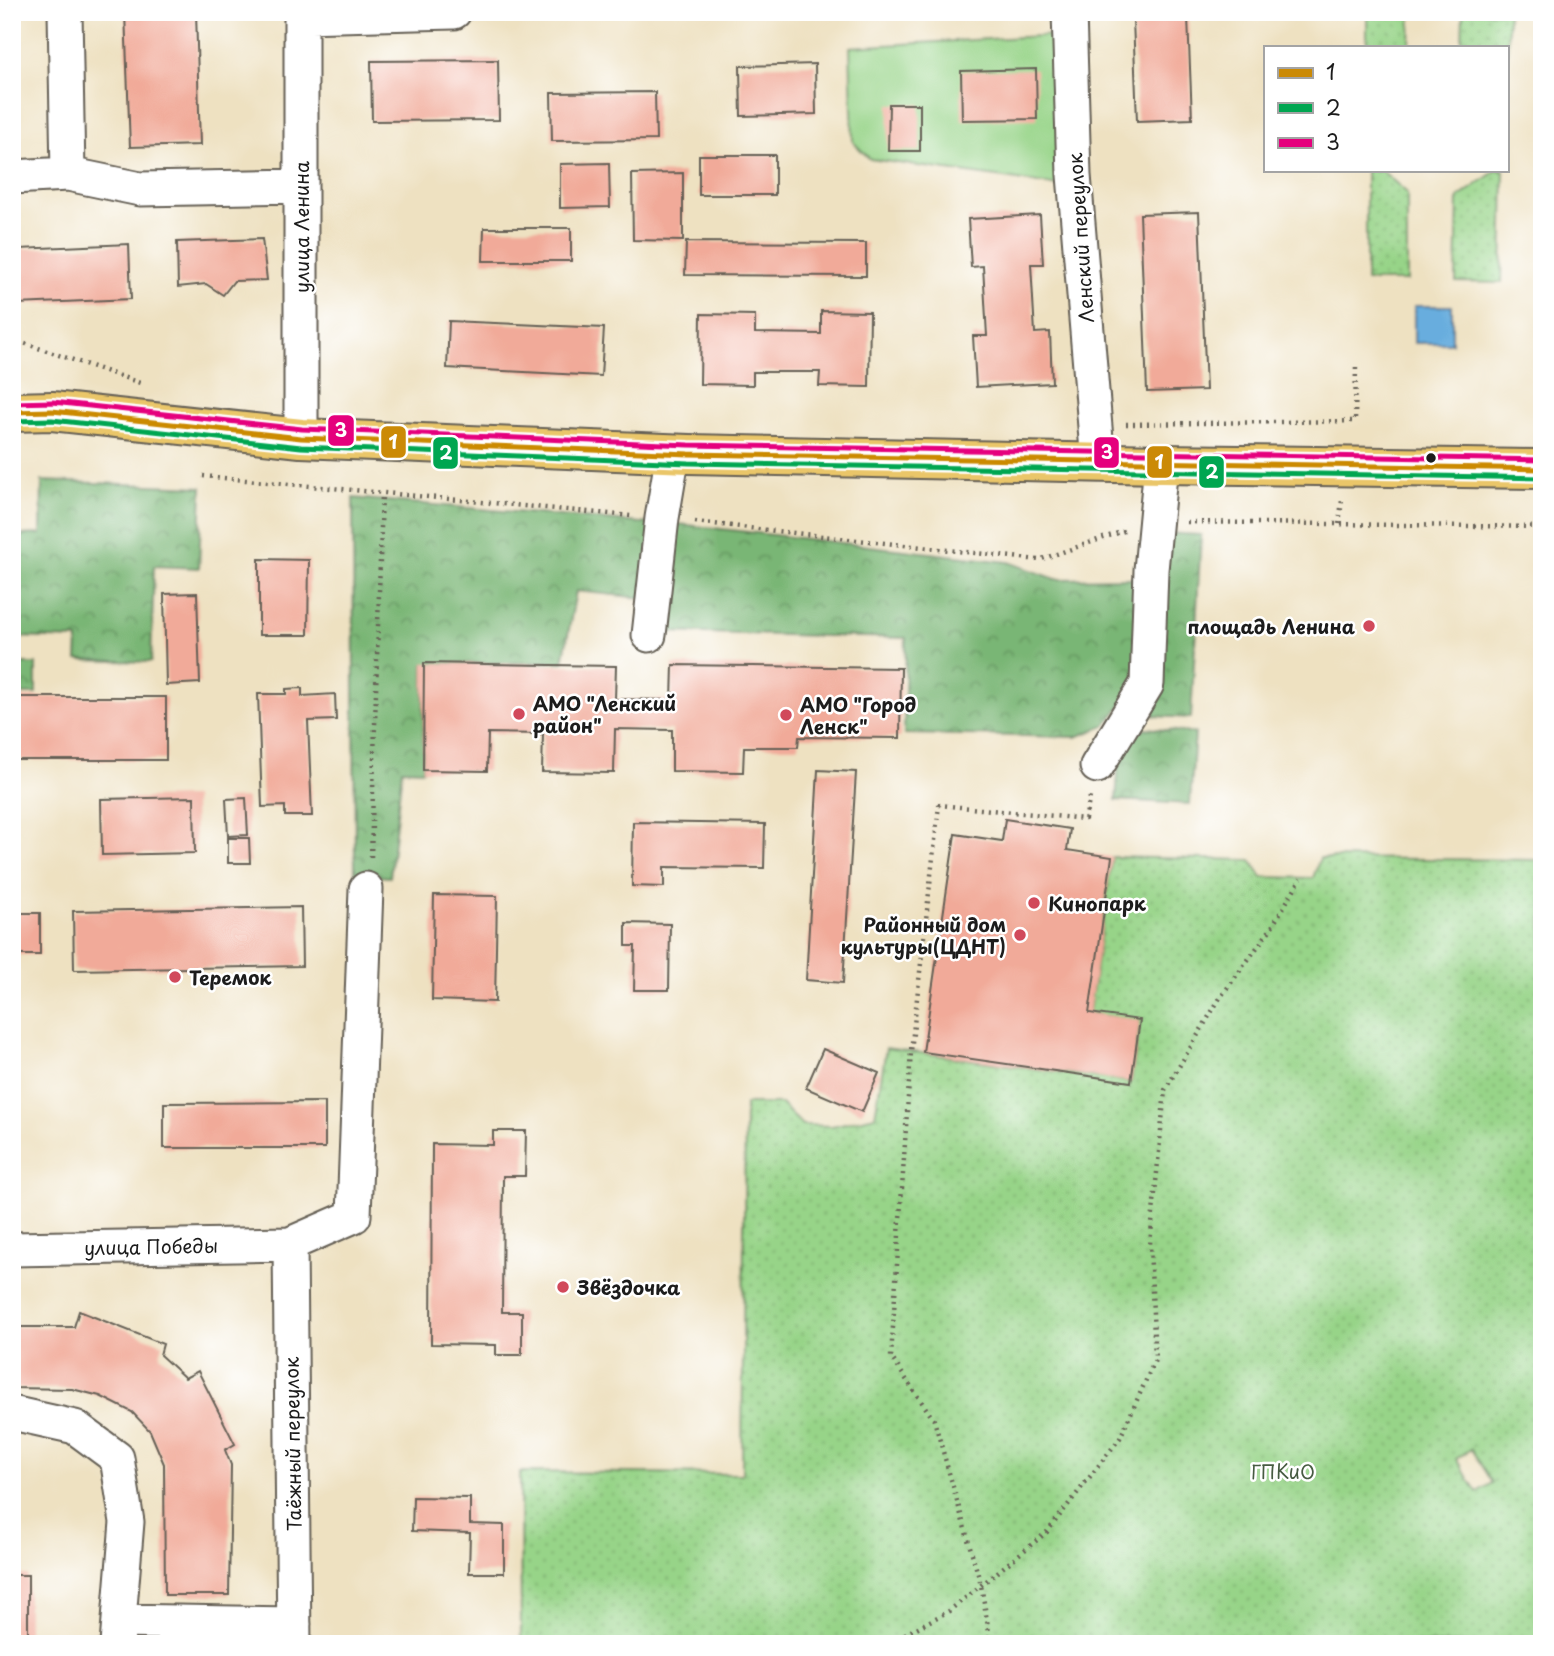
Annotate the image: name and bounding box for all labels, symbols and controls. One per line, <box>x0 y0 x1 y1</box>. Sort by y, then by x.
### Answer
legend <box>1264 46 1508 172</box>
text: 1 <box>1326 55 1335 87</box>
text: 2 <box>1326 91 1341 123</box>
text: 3 <box>1326 125 1340 157</box>
street label: Ленский переулок <box>1060 151 1100 324</box>
street label: улица Ленина <box>287 161 315 293</box>
line badge: 3 <box>327 414 355 447</box>
text: 3 <box>335 415 347 443</box>
line badge: 1 <box>380 425 407 459</box>
text: 1 <box>388 427 398 455</box>
line badge: 2 <box>432 436 459 470</box>
line badge: 3 <box>1093 436 1120 469</box>
text: 3 <box>1101 437 1113 465</box>
text: 2 <box>439 438 453 466</box>
line badge: 1 <box>1146 445 1173 479</box>
text: 1 <box>1154 447 1164 475</box>
unlabelled marker <box>1424 451 1438 465</box>
line badge: 2 <box>1198 455 1225 489</box>
text: 2 <box>1205 457 1219 485</box>
place label: площадь Ленина <box>1187 612 1355 640</box>
marker: площадь Ленина <box>1361 618 1377 634</box>
place label: АМО "Ленский район" <box>533 689 676 739</box>
place label: АМО "Город Ленск" <box>800 690 916 740</box>
marker: АМО "Ленский район" <box>511 706 527 722</box>
marker: АМО "Город Ленск" <box>778 707 794 723</box>
place label: Кинопарк <box>1048 889 1147 917</box>
marker: Кинопарк <box>1026 895 1042 911</box>
place label: Районный дом культуры(ЦДНТ) <box>841 910 1006 960</box>
marker: Районный дом культуры(ЦДНТ) <box>1012 927 1028 943</box>
place label: Теремок <box>189 963 272 991</box>
marker: Теремок <box>167 969 183 985</box>
street label: улица Победы <box>84 1231 218 1261</box>
place label: Звёздочка <box>576 1273 680 1301</box>
marker: Звёздочка <box>555 1279 571 1295</box>
street label: Таёжный переулок <box>276 1356 308 1531</box>
park label: ГПКиО <box>1251 1457 1315 1485</box>

